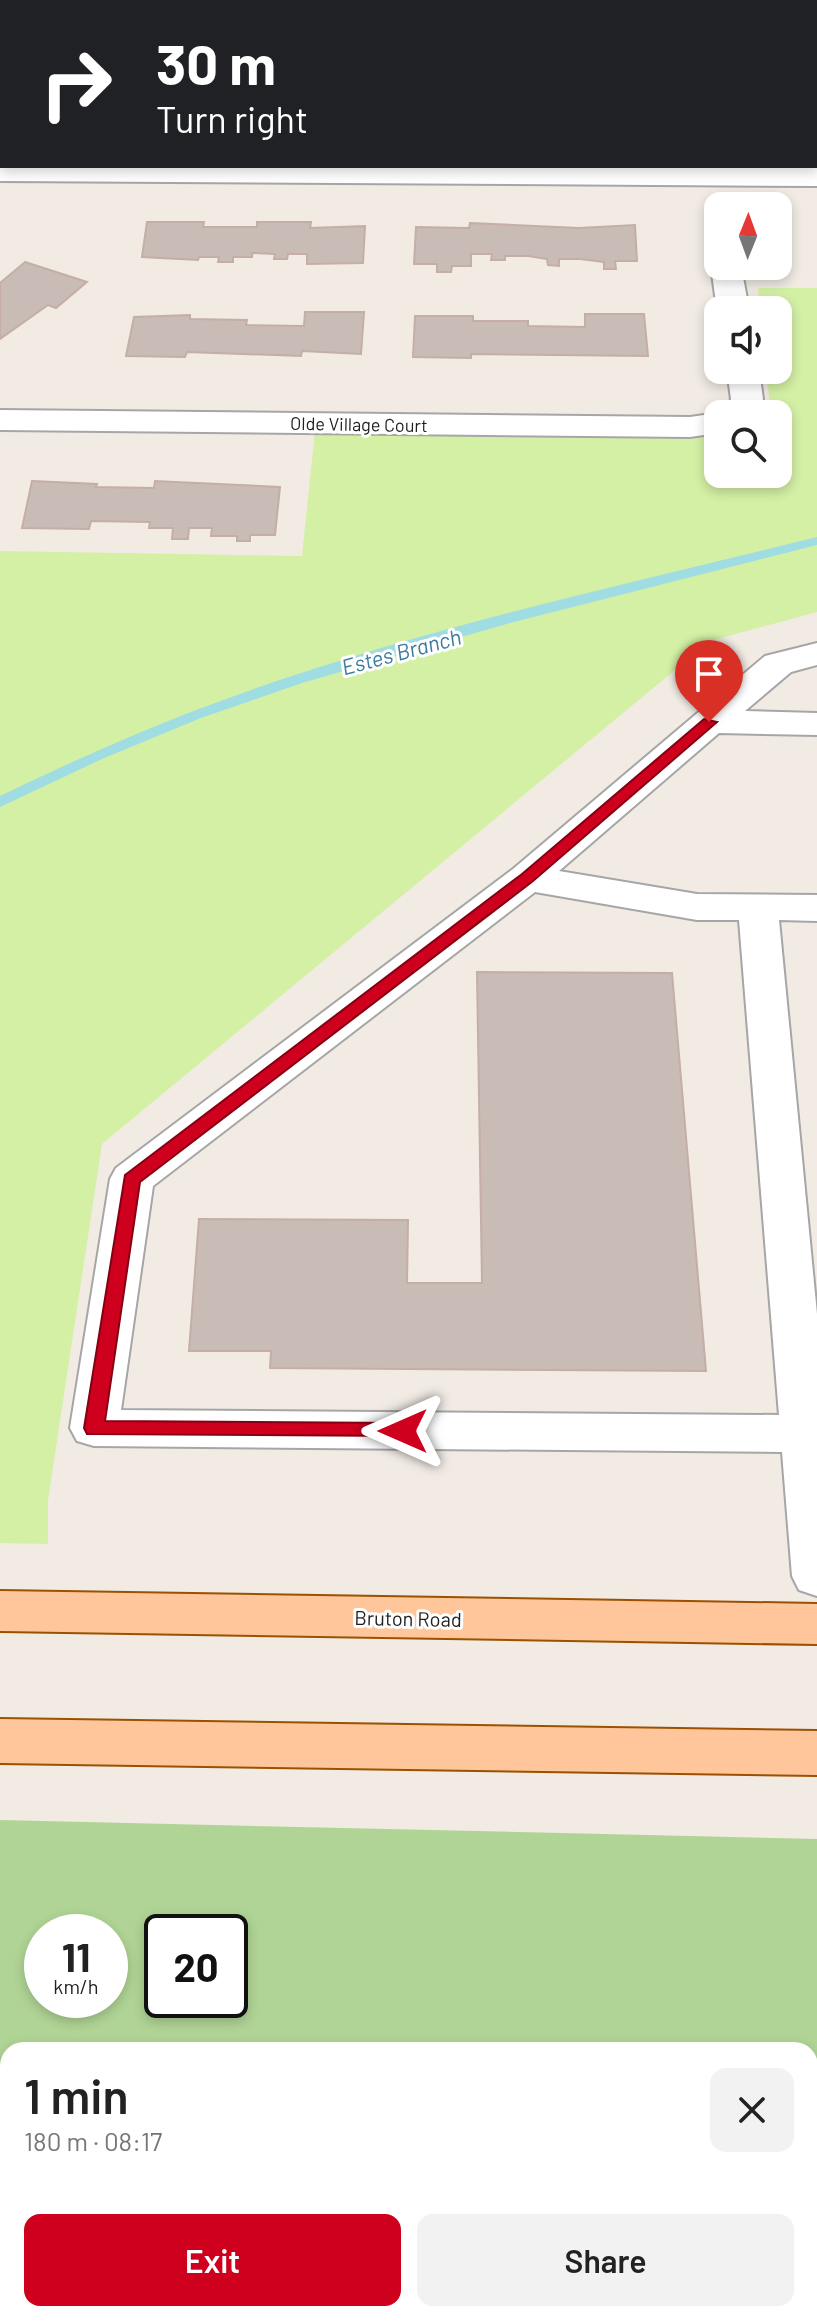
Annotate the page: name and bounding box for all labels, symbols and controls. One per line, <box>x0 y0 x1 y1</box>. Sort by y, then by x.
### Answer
text: 30 m <box>156 29 276 96</box>
icon: right <box>24 32 128 136</box>
text: Turn right <box>156 97 308 140</box>
north arrow <box>704 192 792 280</box>
map controls <box>704 192 792 488</box>
button: sound <box>704 296 792 384</box>
button: search <box>704 400 792 488</box>
street label: Olde Village Court <box>290 412 428 436</box>
water label: Estes Branch <box>338 623 464 679</box>
pin <box>675 640 743 722</box>
icon: arrive <box>687 652 731 696</box>
position arrow <box>361 1389 445 1473</box>
street label: Bruton Road <box>354 1605 462 1631</box>
speed limit sign: 20 <box>144 1914 248 2018</box>
text: 11 <box>62 1932 90 1980</box>
text: km/h <box>53 1974 99 1998</box>
text: 1 min <box>24 2066 129 2124</box>
button: close <box>710 2068 794 2152</box>
text: 180 m · 08:17 <box>24 2125 162 2156</box>
button: Exit <box>24 2214 401 2306</box>
button: Share <box>417 2214 794 2306</box>

